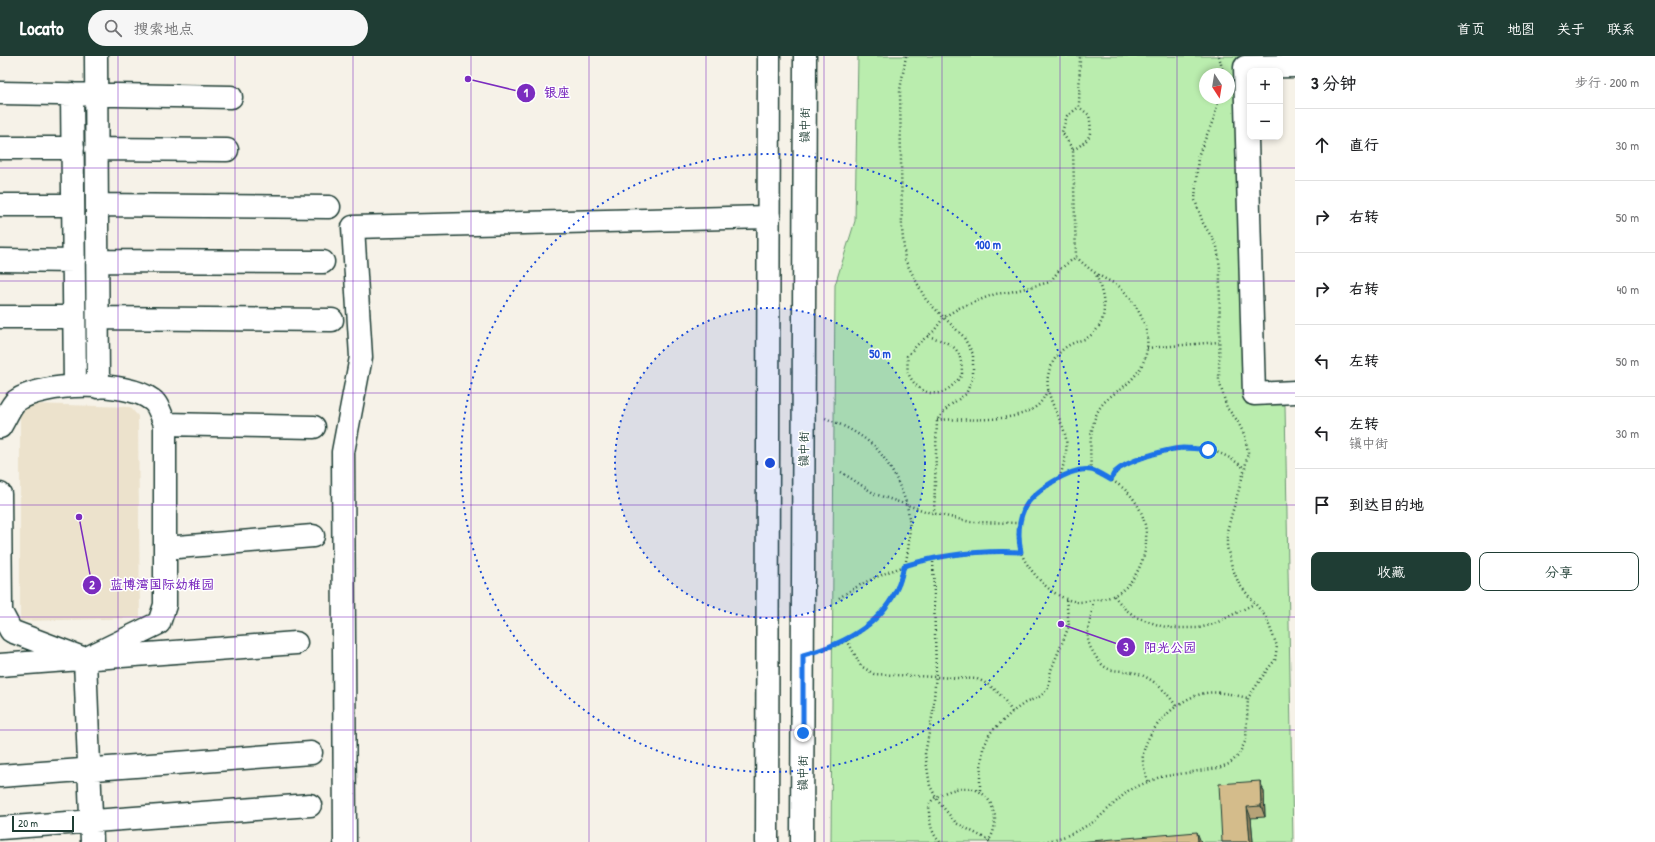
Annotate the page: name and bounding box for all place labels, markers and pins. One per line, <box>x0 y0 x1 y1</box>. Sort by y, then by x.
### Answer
callout: 银座 <box>516 80 578 105</box>
centre of rings <box>763 456 777 470</box>
callout: 蓝博湾国际幼稚园 <box>82 572 222 597</box>
callout: 阳光公园 <box>1116 634 1204 659</box>

